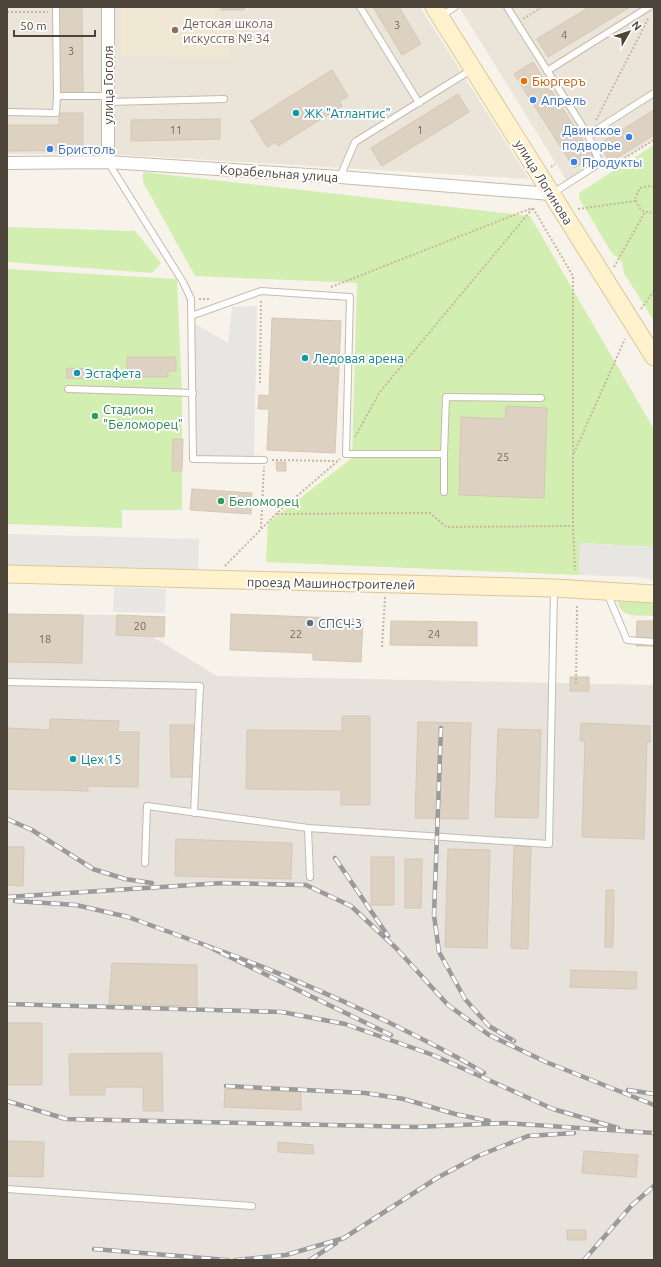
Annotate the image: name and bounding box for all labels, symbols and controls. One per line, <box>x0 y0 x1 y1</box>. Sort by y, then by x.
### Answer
scale bar <box>14 12 95 38</box>
north arrow <box>609 12 649 52</box>
place label: Детская школа искусств № 34 <box>183 16 273 45</box>
text: 50 m <box>20 19 47 32</box>
house number: 3 <box>394 19 400 31</box>
text: N <box>630 19 644 33</box>
marker: Детская школа искусств № 34 <box>170 25 180 35</box>
house number: 4 <box>561 29 567 41</box>
house number: 3 <box>68 45 74 57</box>
street label: улица Гоголя <box>101 46 115 124</box>
place label: Бюргеръ <box>532 74 586 88</box>
marker: Бюргеръ <box>519 76 529 86</box>
place label: Апрель <box>541 93 586 107</box>
marker: Апрель <box>528 95 538 105</box>
place label: ЖК "Атлантис" <box>304 106 391 120</box>
marker: ЖК "Атлантис" <box>291 108 301 118</box>
place label: Двинское подворье <box>562 123 621 152</box>
house number: 11 <box>170 124 182 136</box>
house number: 1 <box>417 124 423 136</box>
marker: Двинское подворье <box>624 132 634 142</box>
street label: улица Логинова <box>512 137 576 227</box>
place label: Бристоль <box>58 142 116 156</box>
marker: Бристоль <box>45 144 55 154</box>
place label: Продукты <box>582 155 643 169</box>
marker: Продукты <box>569 157 579 167</box>
street label: Корабельная улица <box>219 162 339 184</box>
place label: Ледовая арена <box>313 351 404 365</box>
marker: Ледовая арена <box>300 353 310 363</box>
place label: Эстафета <box>85 366 141 380</box>
marker: Эстафета <box>72 368 82 378</box>
place label: Стадион "Беломорец" <box>103 402 183 431</box>
marker: Стадион "Беломорец" <box>90 411 100 421</box>
house number: 25 <box>497 451 509 463</box>
place label: Беломорец <box>229 494 299 508</box>
marker: Беломорец <box>216 496 226 506</box>
street label: проезд Машиностроителей <box>247 575 415 591</box>
place label: СПСЧ-3 <box>318 616 362 630</box>
marker: СПСЧ-3 <box>305 618 315 628</box>
house number: 20 <box>134 620 146 632</box>
house number: 22 <box>290 628 302 640</box>
house number: 24 <box>428 628 440 640</box>
house number: 18 <box>39 633 51 645</box>
place label: Цех 15 <box>81 752 122 766</box>
marker: Цех 15 <box>68 754 78 764</box>

